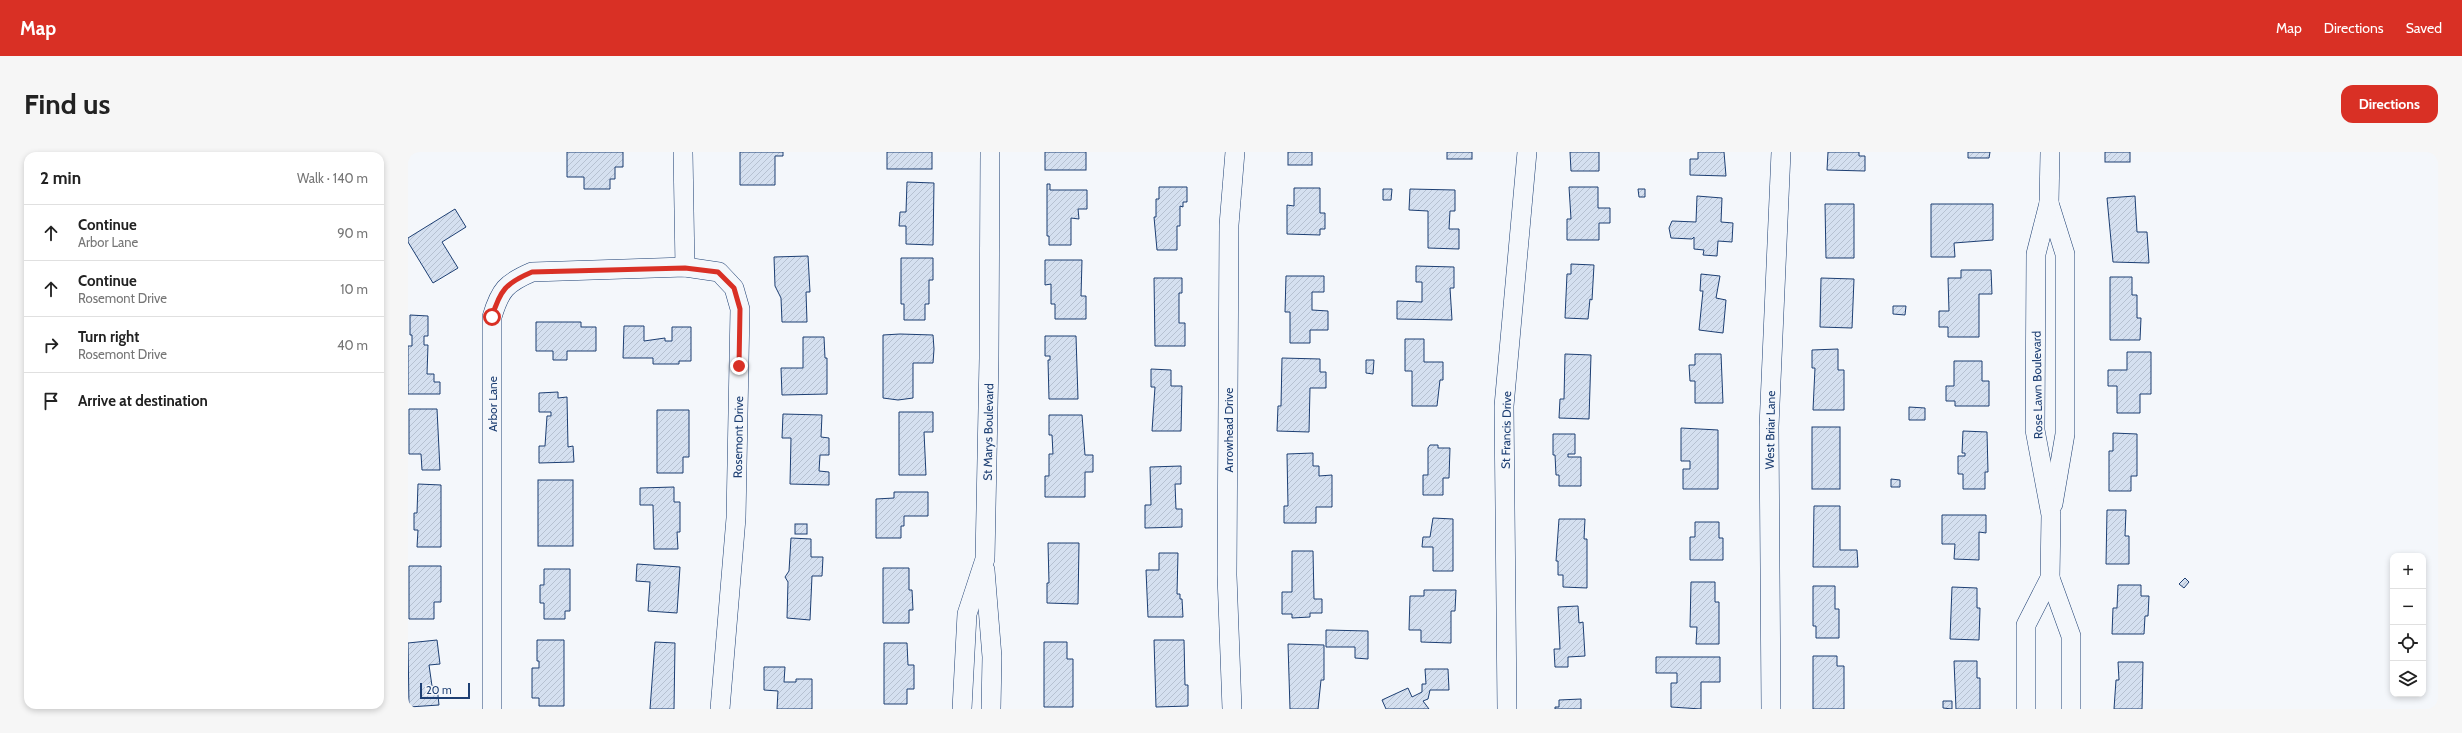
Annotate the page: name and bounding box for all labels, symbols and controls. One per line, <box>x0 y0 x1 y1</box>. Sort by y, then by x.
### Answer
text: Map <box>20 17 56 40</box>
text: Map <box>2276 19 2302 37</box>
text: Directions <box>2324 19 2384 37</box>
text: Saved <box>2406 19 2442 37</box>
button: Directions <box>2341 85 2438 123</box>
text: Find us <box>24 87 110 121</box>
text: 2 min <box>40 168 81 188</box>
text: Walk · 140 m <box>297 170 368 186</box>
text: Continue <box>78 216 137 234</box>
icon: ahead <box>40 222 62 244</box>
text: 90 m <box>337 225 368 241</box>
text: Arbor Lane <box>78 234 138 250</box>
text: Continue <box>78 272 137 290</box>
icon: ahead <box>40 278 62 300</box>
text: 10 m <box>340 281 368 297</box>
text: Rosemont Drive <box>78 290 167 306</box>
route start <box>483 308 501 326</box>
text: Turn right <box>78 328 139 346</box>
street label: Rose Lawn Boulevard <box>2029 331 2045 439</box>
icon: right <box>40 334 62 356</box>
text: 40 m <box>337 337 368 353</box>
text: Rosemont Drive <box>78 346 167 362</box>
route end <box>730 357 748 375</box>
street label: Arbor Lane <box>485 376 500 432</box>
street label: St Marys Boulevard <box>980 383 996 481</box>
street label: Arrowhead Drive <box>1221 388 1236 472</box>
icon: arrive <box>40 390 62 412</box>
street label: West Briar Lane <box>1762 390 1778 470</box>
street label: St Francis Drive <box>1498 391 1514 469</box>
text: Arrive at destination <box>78 392 208 410</box>
street label: Rosemont Drive <box>730 396 746 478</box>
map controls <box>2390 553 2426 697</box>
button: + <box>2390 553 2426 589</box>
button: − <box>2390 589 2426 625</box>
button: locate <box>2390 625 2426 661</box>
button: layers <box>2390 661 2426 697</box>
scale bar <box>420 681 470 700</box>
text: 20 m <box>426 683 452 697</box>

